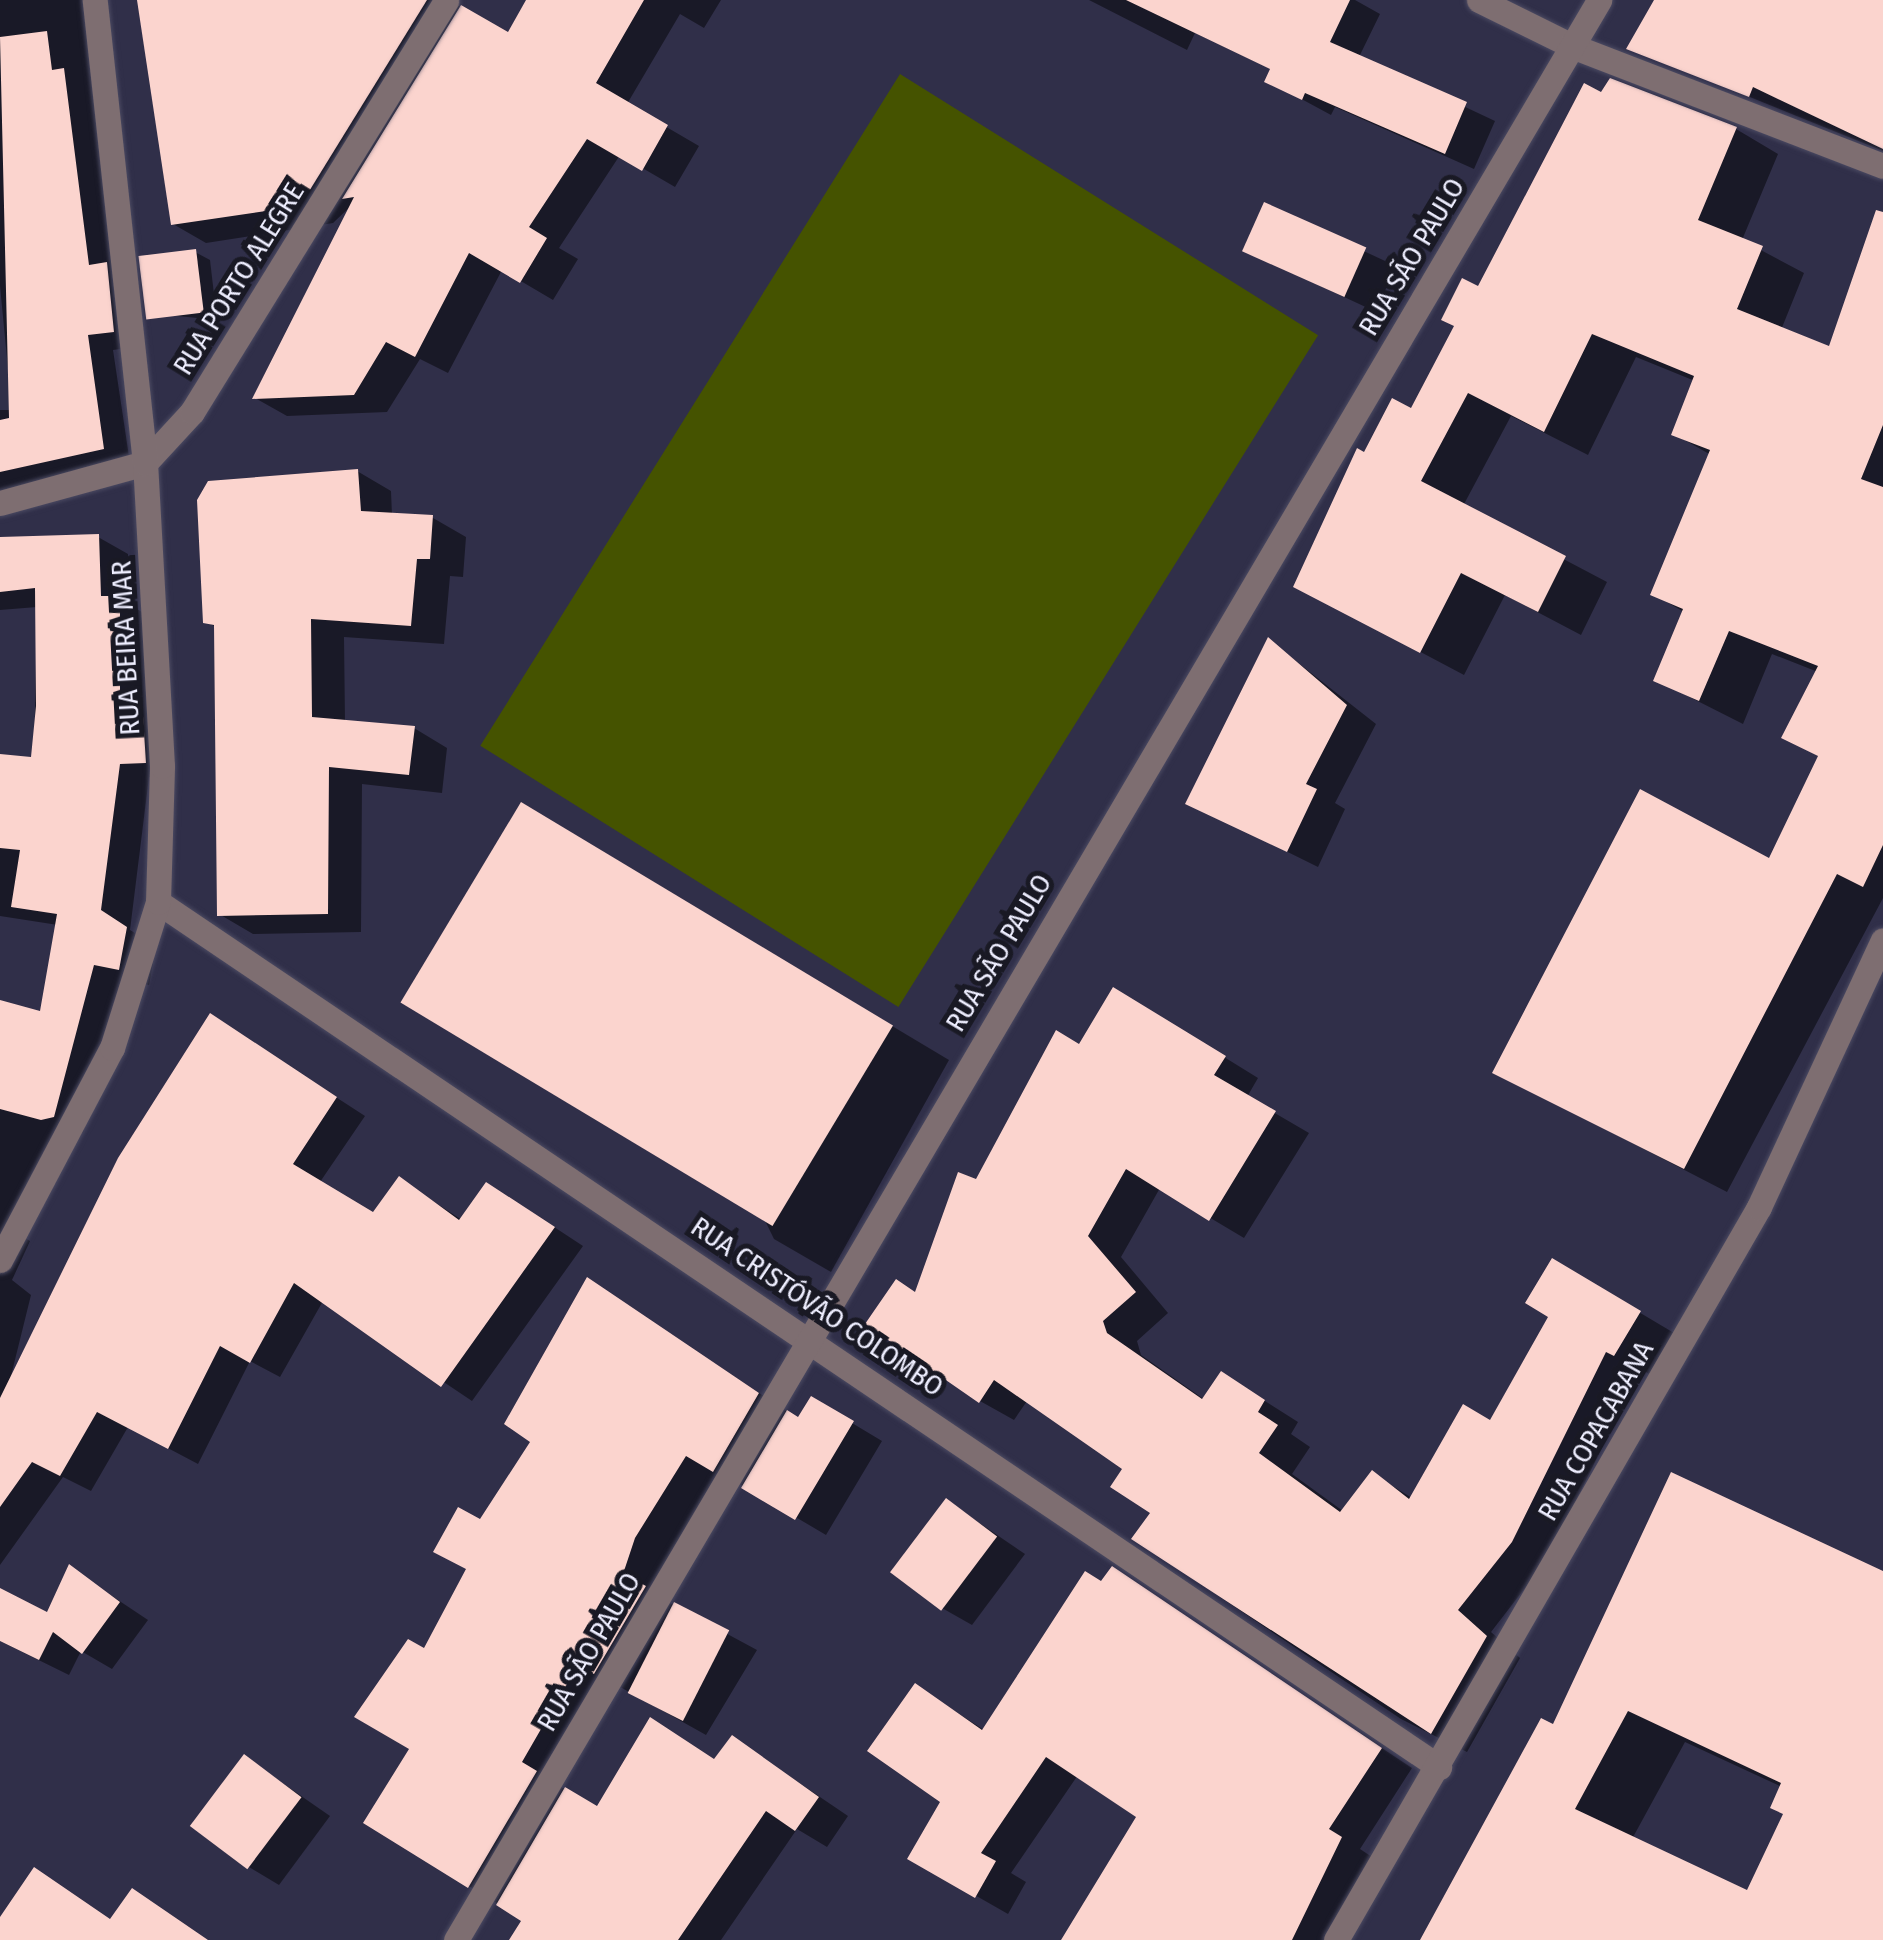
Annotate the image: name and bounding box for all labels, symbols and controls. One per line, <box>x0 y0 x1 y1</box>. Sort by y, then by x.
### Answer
street label: RUA SÃO PAULO <box>1352 172 1472 342</box>
street label: RUA PORTO ALEGRE <box>166 177 312 381</box>
street label: RUA BEIRA MAR <box>105 560 147 736</box>
street label: RUA SÃO PAULO <box>939 868 1059 1038</box>
street label: RUA CRISTÓVÃO COLOMBO <box>684 1210 950 1404</box>
street label: RUA COPACABANA <box>1531 1335 1661 1527</box>
street label: RUA SÃO PAULO <box>530 1567 648 1737</box>

